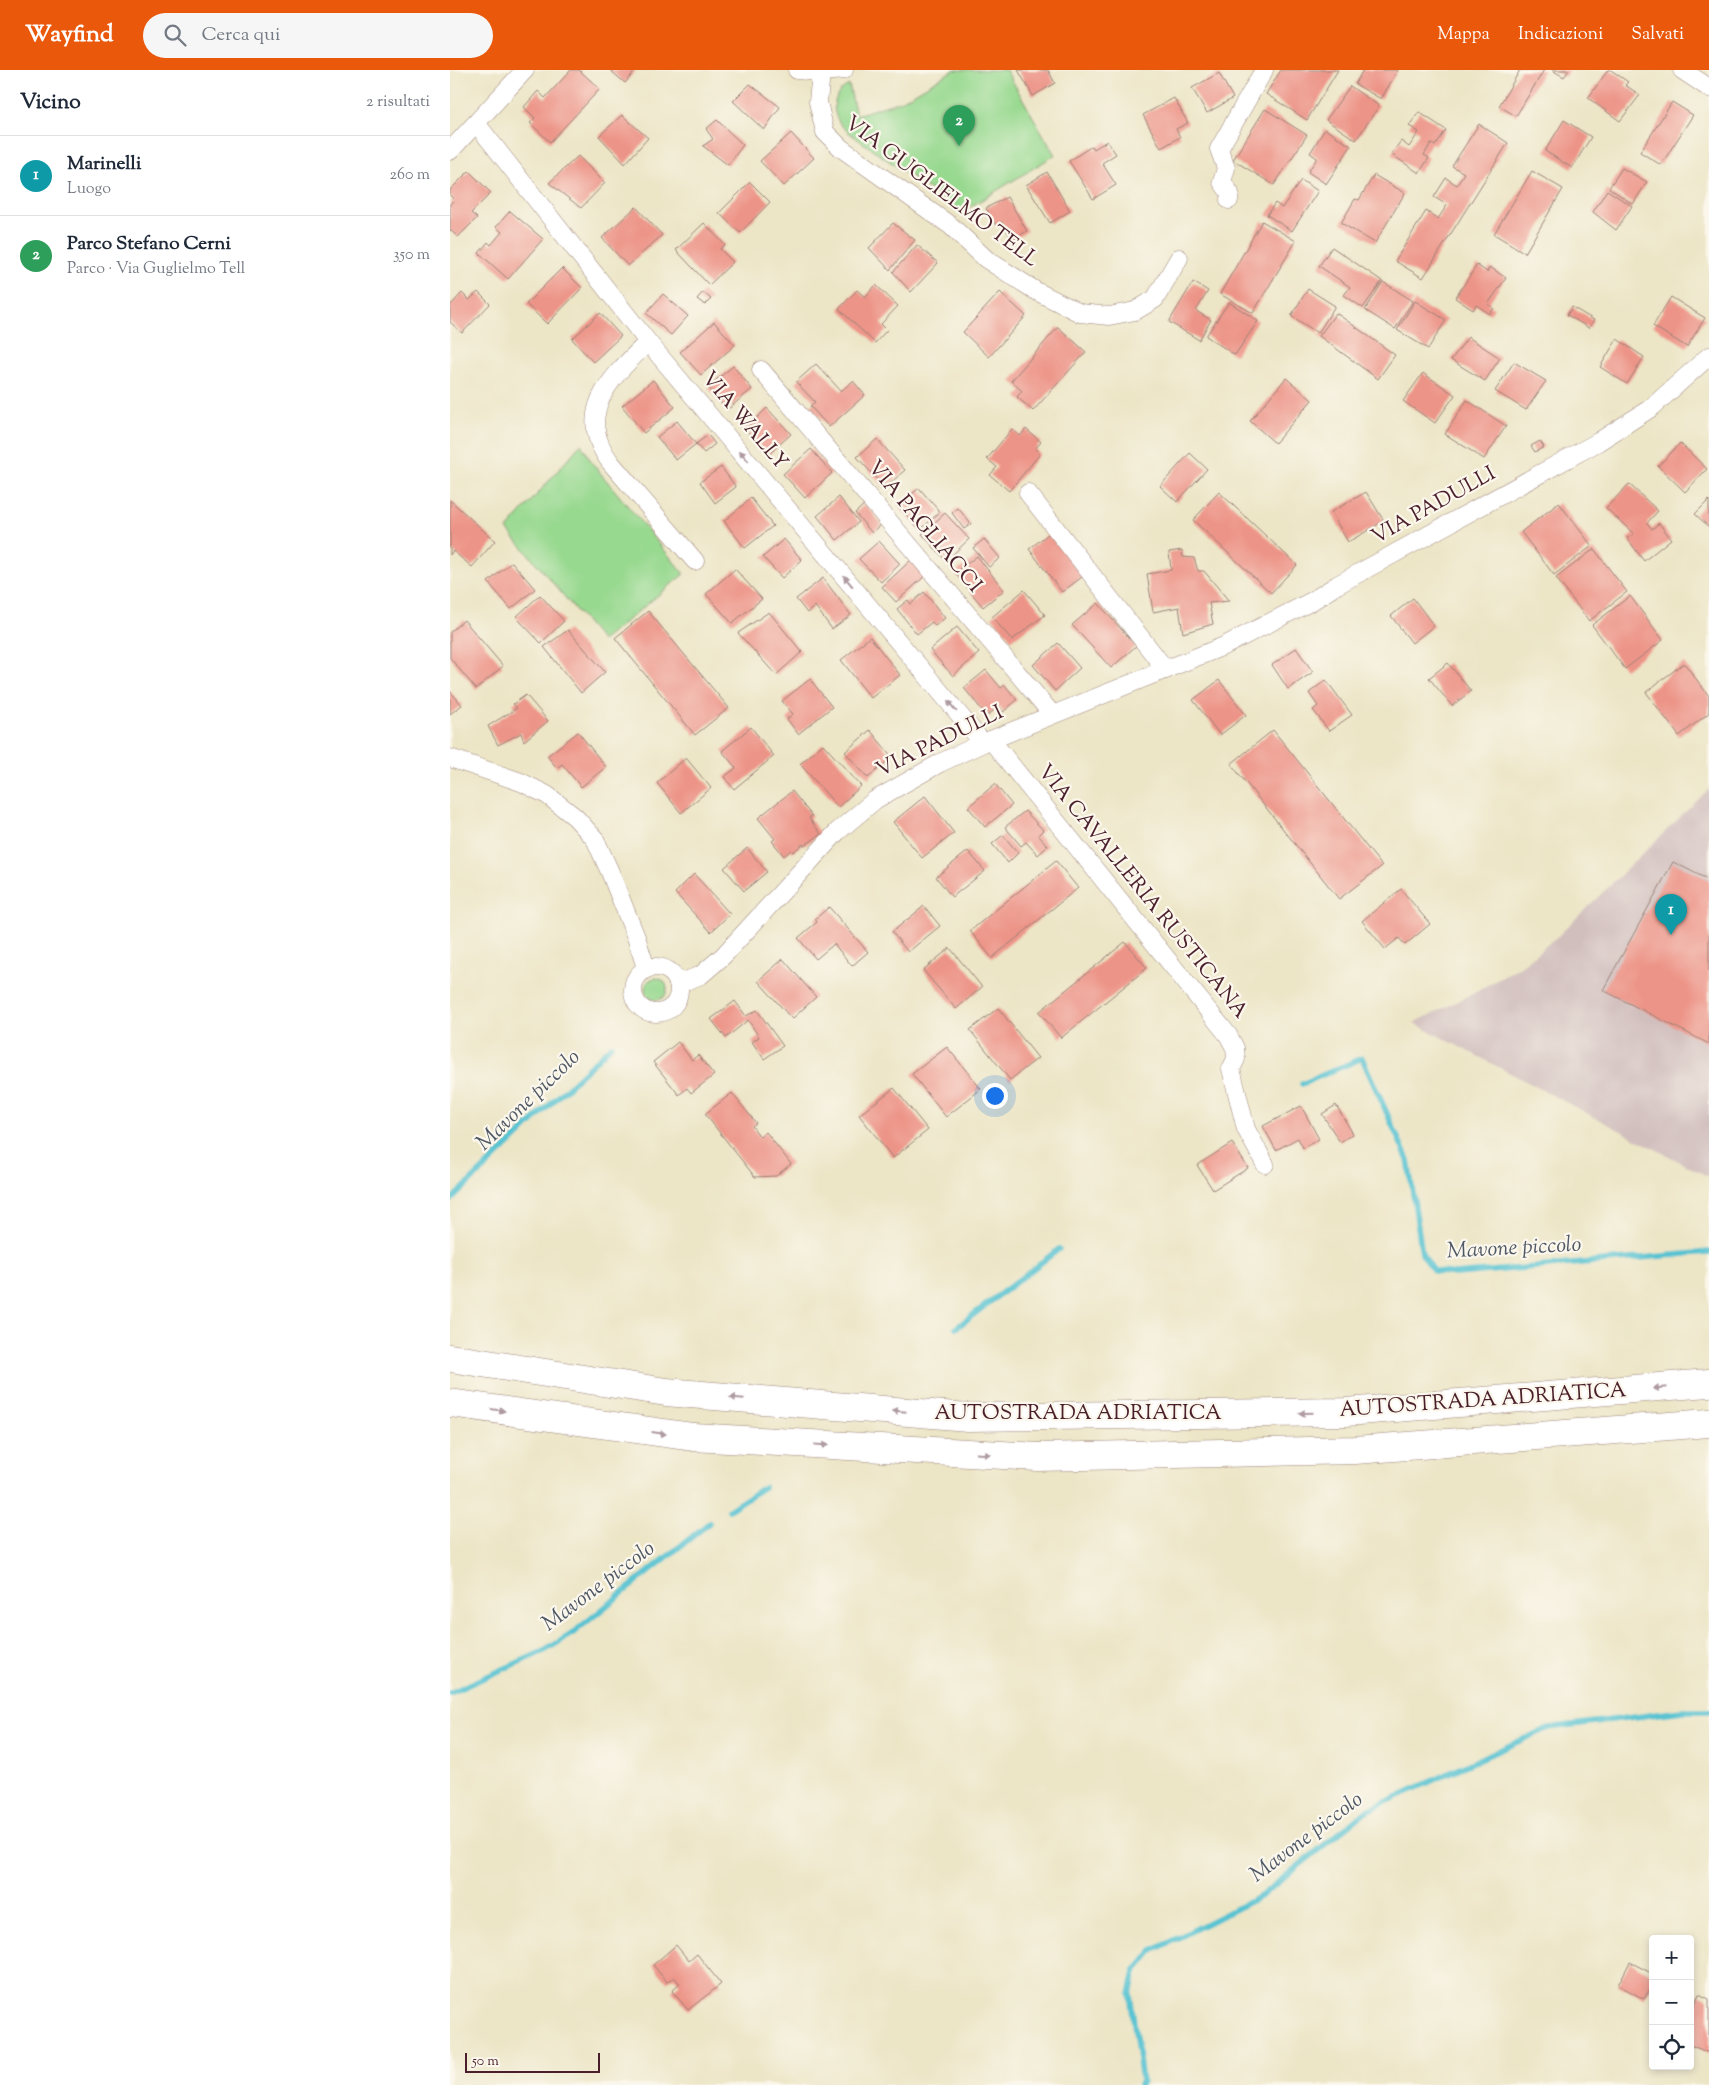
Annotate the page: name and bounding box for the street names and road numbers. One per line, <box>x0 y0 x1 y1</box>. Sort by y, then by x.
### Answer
street label: VIA GUGLIELMO TELL <box>838 109 1044 275</box>
street label: VIA WALLY <box>694 365 794 477</box>
street label: VIA PAGLIACCI <box>860 454 989 600</box>
street label: VIA PADULLI <box>1366 459 1502 553</box>
street label: VIA PADULLI <box>871 698 1009 786</box>
street label: VIA CAVALLERIA RUSTICANA <box>1030 758 1254 1026</box>
street label: AUTOSTRADA ADRIATICA <box>1338 1376 1628 1426</box>
street label: AUTOSTRADA ADRIATICA <box>934 1399 1222 1429</box>

